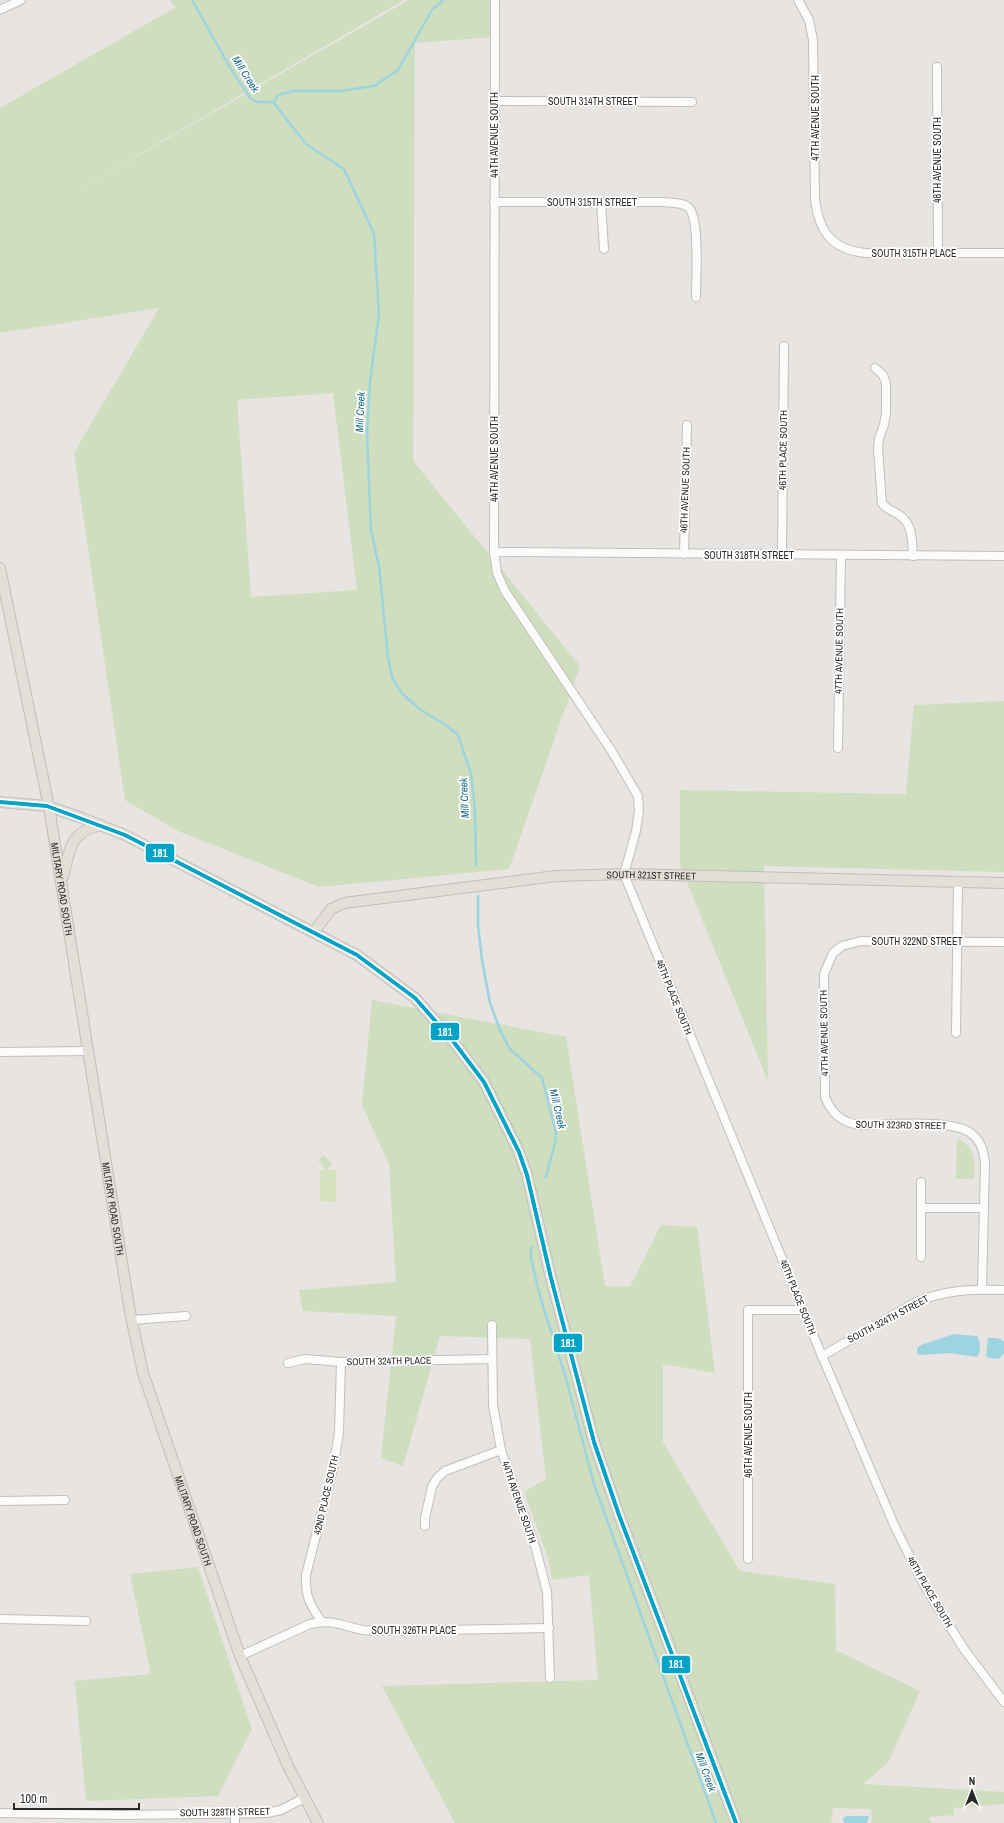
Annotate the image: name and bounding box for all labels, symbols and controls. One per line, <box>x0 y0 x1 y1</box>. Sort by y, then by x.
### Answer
water label: Mill Creek <box>229 53 263 95</box>
street label: 47TH AVENUE SOUTH <box>809 75 822 161</box>
street label: 44TH AVENUE SOUTH <box>488 92 501 178</box>
street label: SOUTH 314TH STREET <box>548 95 638 108</box>
street label: 48TH AVENUE SOUTH <box>931 117 944 203</box>
street label: SOUTH 315TH STREET <box>547 196 637 209</box>
street label: SOUTH 315TH PLACE <box>872 247 956 260</box>
water label: Mill Creek <box>352 391 368 433</box>
street label: 46TH PLACE SOUTH <box>776 410 790 490</box>
street label: 44TH AVENUE SOUTH <box>488 416 501 502</box>
street label: 46TH AVENUE SOUTH <box>677 447 693 533</box>
street label: SOUTH 318TH STREET <box>704 549 794 562</box>
street label: 47TH AVENUE SOUTH <box>832 608 846 694</box>
water label: Mill Creek <box>456 777 472 819</box>
street label: MILITARY ROAD SOUTH <box>48 842 76 937</box>
line badge: 181 <box>145 843 175 863</box>
text: 181 <box>152 846 168 860</box>
street label: SOUTH 321ST STREET <box>606 867 696 882</box>
street label: SOUTH 322ND STREET <box>871 935 963 948</box>
street label: 46TH PLACE SOUTH <box>653 957 695 1037</box>
street label: 47TH AVENUE SOUTH <box>817 990 831 1076</box>
line badge: 181 <box>430 1022 460 1041</box>
text: 181 <box>437 1025 453 1039</box>
water label: Mill Creek <box>547 1088 569 1131</box>
street label: SOUTH 323RD STREET <box>855 1118 947 1132</box>
street label: MILITARY ROAD SOUTH <box>100 1161 127 1256</box>
street label: 46TH PLACE SOUTH <box>777 1257 819 1337</box>
street label: SOUTH 324TH STREET <box>845 1292 931 1346</box>
line badge: 181 <box>553 1333 583 1353</box>
text: 181 <box>560 1336 576 1350</box>
street label: SOUTH 324TH PLACE <box>347 1354 431 1368</box>
street label: 46TH AVENUE SOUTH <box>742 1392 755 1478</box>
street label: 42ND PLACE SOUTH <box>311 1454 341 1536</box>
street label: 44TH AVENUE SOUTH <box>499 1459 539 1545</box>
street label: MILITARY ROAD SOUTH <box>172 1474 215 1567</box>
street label: 46TH PLACE SOUTH <box>904 1554 956 1630</box>
street label: SOUTH 326TH PLACE <box>372 1624 456 1637</box>
line badge: 181 <box>661 1655 691 1674</box>
text: 181 <box>668 1657 684 1671</box>
water label: Mill Creek <box>692 1751 720 1794</box>
north arrow <box>952 1771 992 1811</box>
text: N <box>969 1774 975 1788</box>
scale bar <box>14 1785 139 1811</box>
text: 100 m <box>20 1791 47 1807</box>
street label: SOUTH 328TH STREET <box>180 1805 270 1819</box>

